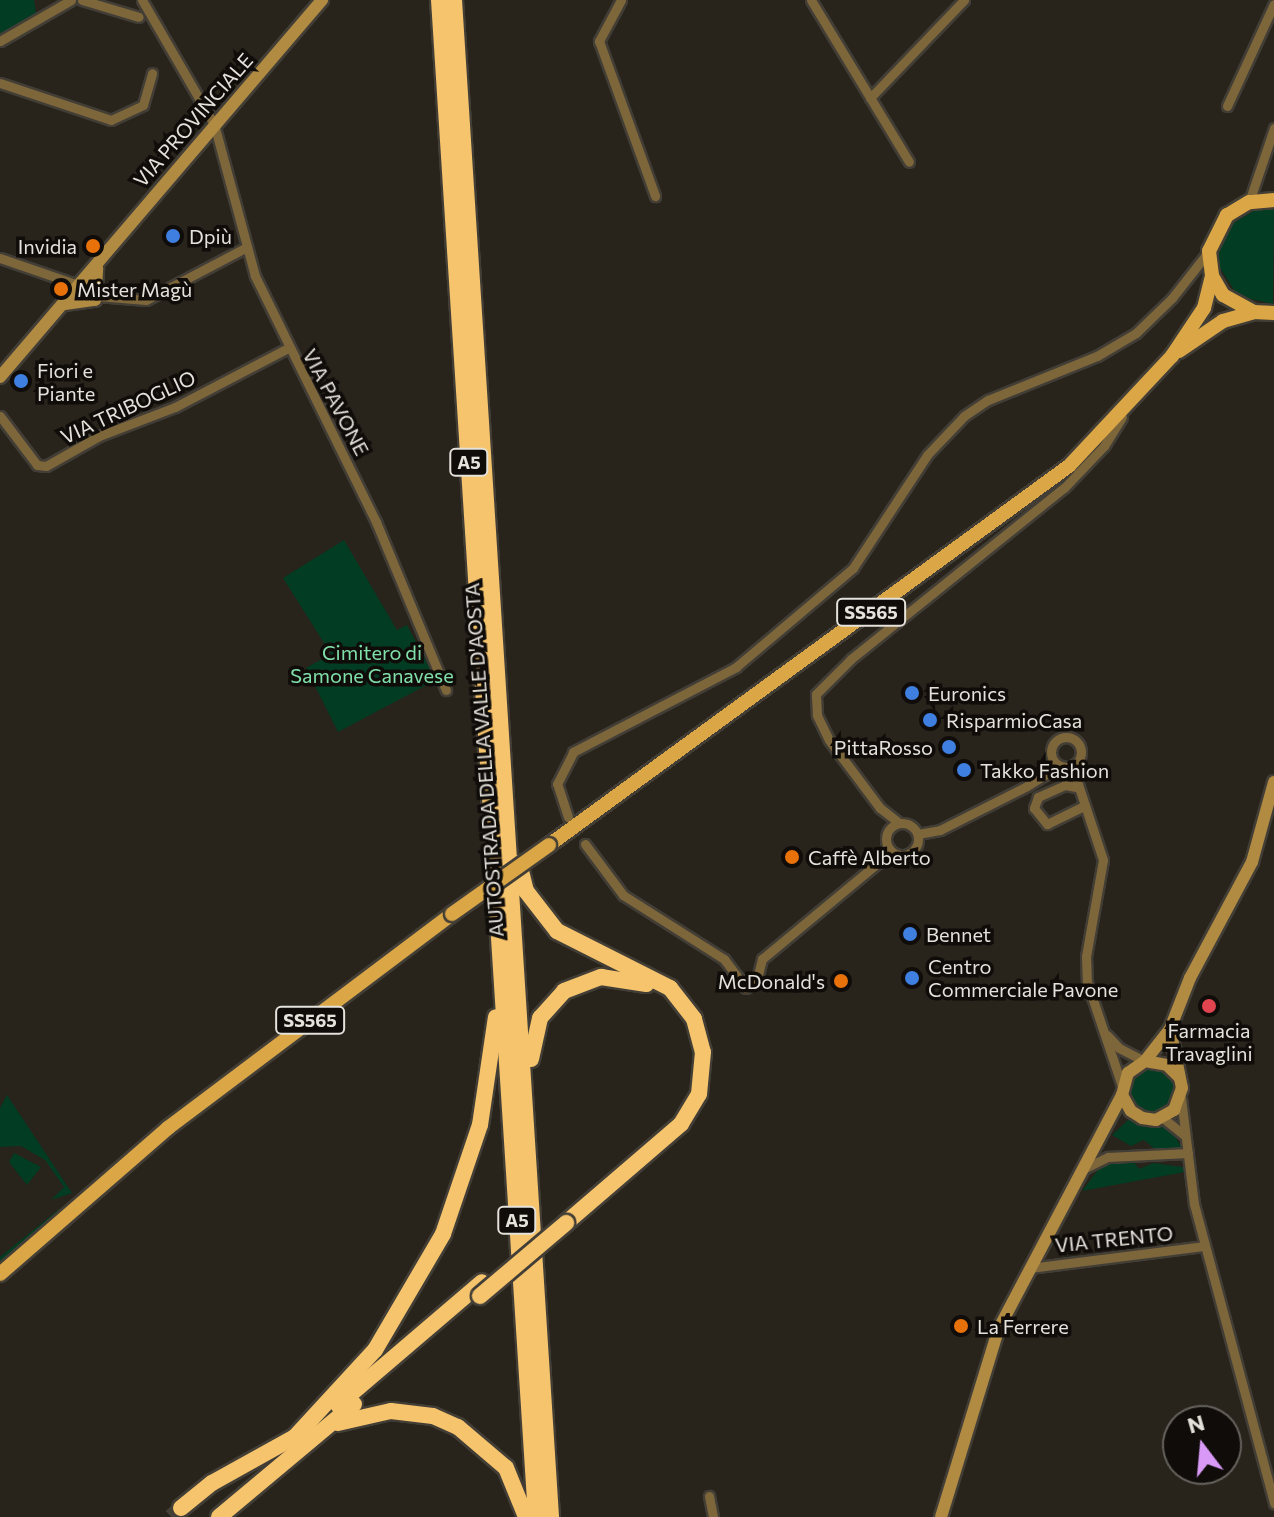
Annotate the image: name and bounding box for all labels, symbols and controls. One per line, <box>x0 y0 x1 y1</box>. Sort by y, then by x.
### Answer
street label: VIA PROVINCIALE <box>128 48 258 192</box>
place label: Dpiù <box>189 224 232 248</box>
marker: Dpiù <box>164 227 182 245</box>
place label: Invidia <box>18 234 77 258</box>
marker: Invidia <box>84 237 102 255</box>
place label: Mister Magù <box>77 277 192 301</box>
marker: Mister Magù <box>52 280 70 298</box>
street label: VIA PAVONE <box>298 345 374 459</box>
place label: Fiori e Piante <box>37 358 95 405</box>
street label: VIA TRIBOGLIO <box>57 365 199 449</box>
marker: Fiori e Piante <box>12 372 30 390</box>
road number: A5 <box>449 448 489 476</box>
street label: AUTOSTRADA DELLA VALLE D'AOSTA <box>460 582 508 938</box>
road number: SS565 <box>835 598 907 626</box>
park label: Cimitero di Samone Canavese <box>290 641 454 688</box>
place label: Euronics <box>928 681 1006 705</box>
marker: Euronics <box>903 684 921 702</box>
place label: RisparmioCasa <box>946 708 1082 732</box>
marker: RisparmioCasa <box>921 711 939 729</box>
place label: PittaRosso <box>834 735 933 759</box>
marker: PittaRosso <box>940 738 958 756</box>
place label: Takko Fashion <box>980 758 1109 782</box>
marker: Takko Fashion <box>955 761 973 779</box>
place label: Caffè Alberto <box>808 845 931 869</box>
marker: Caffè Alberto <box>783 848 801 866</box>
place label: Bennet <box>926 922 991 946</box>
marker: Bennet <box>901 925 919 943</box>
place label: Centro Commerciale Pavone <box>928 954 1118 1001</box>
place label: McDonald's <box>718 969 825 993</box>
marker: Centro Commerciale Pavone <box>903 969 921 987</box>
marker: McDonald's <box>832 972 850 990</box>
marker: Farmacia Travaglini <box>1200 997 1218 1015</box>
road number: SS565 <box>274 1006 346 1034</box>
place label: Farmacia Travaglini <box>1165 1018 1253 1065</box>
road number: A5 <box>497 1206 537 1234</box>
street label: VIA TRENTO <box>1054 1221 1174 1257</box>
place label: La Ferrere <box>977 1314 1069 1338</box>
marker: La Ferrere <box>952 1317 970 1335</box>
north arrow <box>1162 1405 1242 1485</box>
text: N <box>1184 1408 1207 1439</box>

